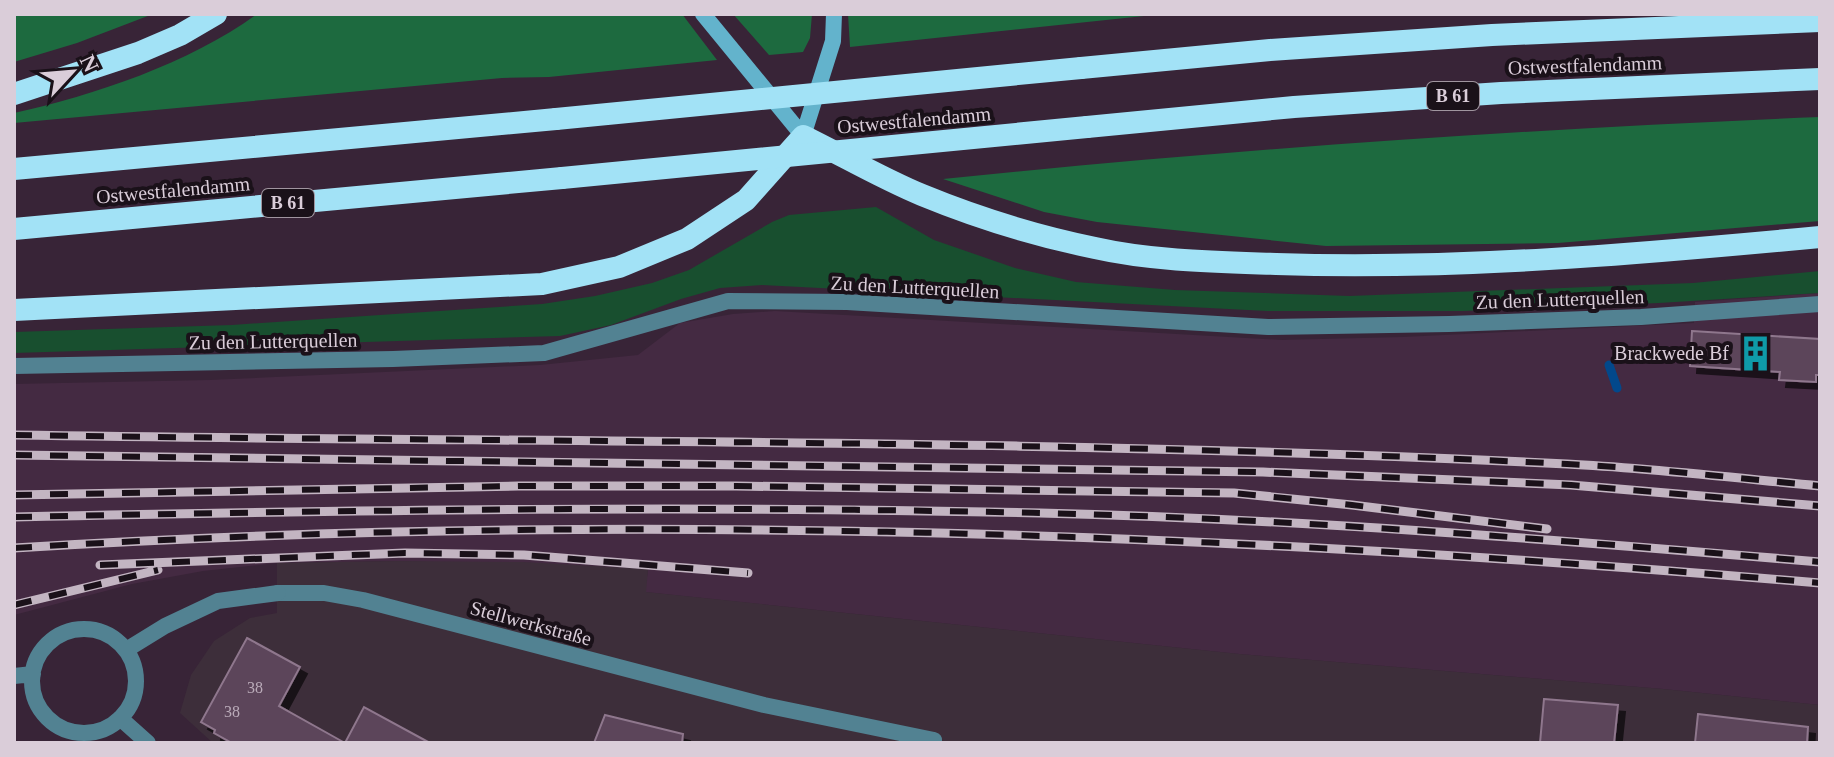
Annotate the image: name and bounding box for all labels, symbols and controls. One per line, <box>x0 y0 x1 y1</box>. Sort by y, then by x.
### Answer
north arrow <box>32 32 112 112</box>
text: N <box>75 51 104 76</box>
street label: Ostwestfalendamm <box>1507 51 1663 79</box>
road number: B 61 <box>1427 82 1479 110</box>
street label: Ostwestfalendamm <box>836 102 992 138</box>
street label: Ostwestfalendamm <box>95 172 251 208</box>
road number: B 61 <box>262 189 314 217</box>
street label: Zu den Lutterquellen <box>830 272 1000 303</box>
street label: Zu den Lutterquellen <box>1475 285 1645 314</box>
street label: Zu den Lutterquellen <box>188 329 358 354</box>
building icon: Brackwede Bf <box>1736 334 1774 372</box>
place label: Brackwede Bf <box>1614 342 1729 364</box>
street label: Stellwerkstraße <box>468 596 594 650</box>
house number: 38 <box>247 679 263 696</box>
house number: 38 <box>224 703 240 720</box>

